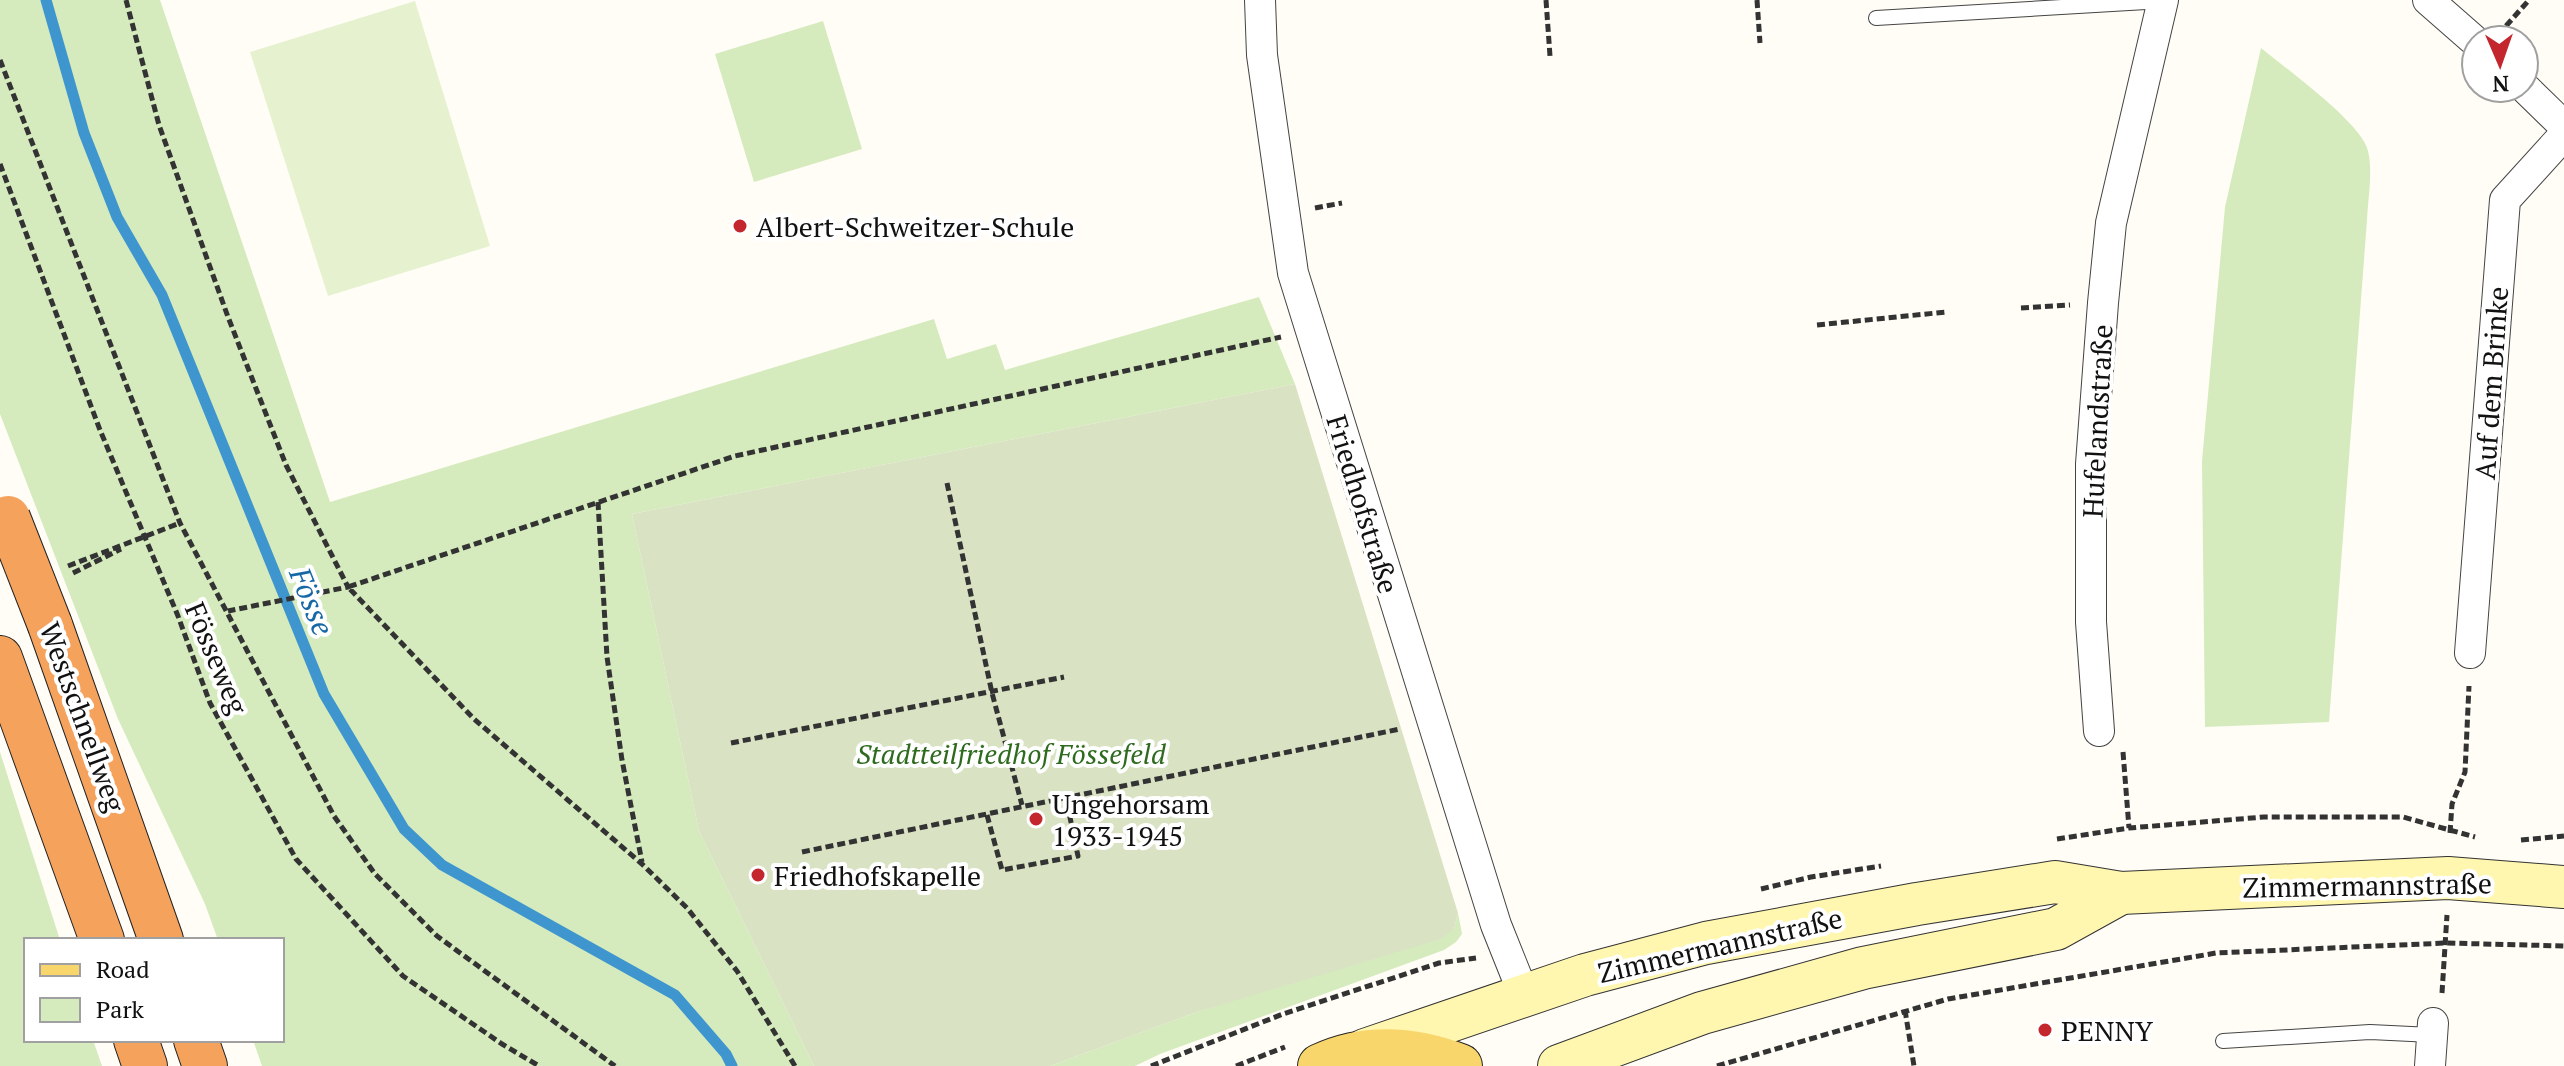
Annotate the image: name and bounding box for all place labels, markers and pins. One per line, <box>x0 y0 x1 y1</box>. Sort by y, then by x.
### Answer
place label: Albert-Schweitzer-Schule <box>756 208 1074 245</box>
marker: Albert-Schweitzer-Schule <box>731 217 749 235</box>
place label: Ungehorsam 1933-1945 <box>1052 785 1209 854</box>
marker: Ungehorsam 1933-1945 <box>1027 810 1045 828</box>
place label: Friedhofskapelle <box>774 857 981 894</box>
marker: Friedhofskapelle <box>749 866 767 884</box>
place label: PENNY <box>2061 1012 2154 1049</box>
marker: PENNY <box>2036 1021 2054 1039</box>

